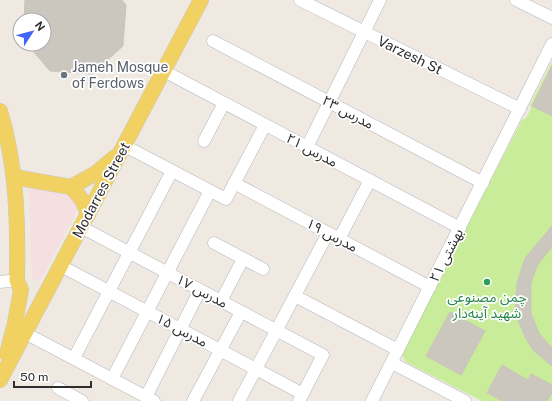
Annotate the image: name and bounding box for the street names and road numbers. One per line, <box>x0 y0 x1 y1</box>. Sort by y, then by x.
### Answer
street label: Varzesh St <box>375 33 445 77</box>
street label: مدرس ۲۳ <box>319 92 376 133</box>
street label: مدرس ۲۱ <box>283 130 340 171</box>
street label: Modarres Street <box>69 139 133 241</box>
street label: مدرس ۱۹ <box>303 215 360 256</box>
street label: بهشتی ۲۱ <box>426 225 467 285</box>
street label: مدرس ۱۷ <box>173 271 230 312</box>
street label: مدرس ۱۵ <box>153 310 210 351</box>

